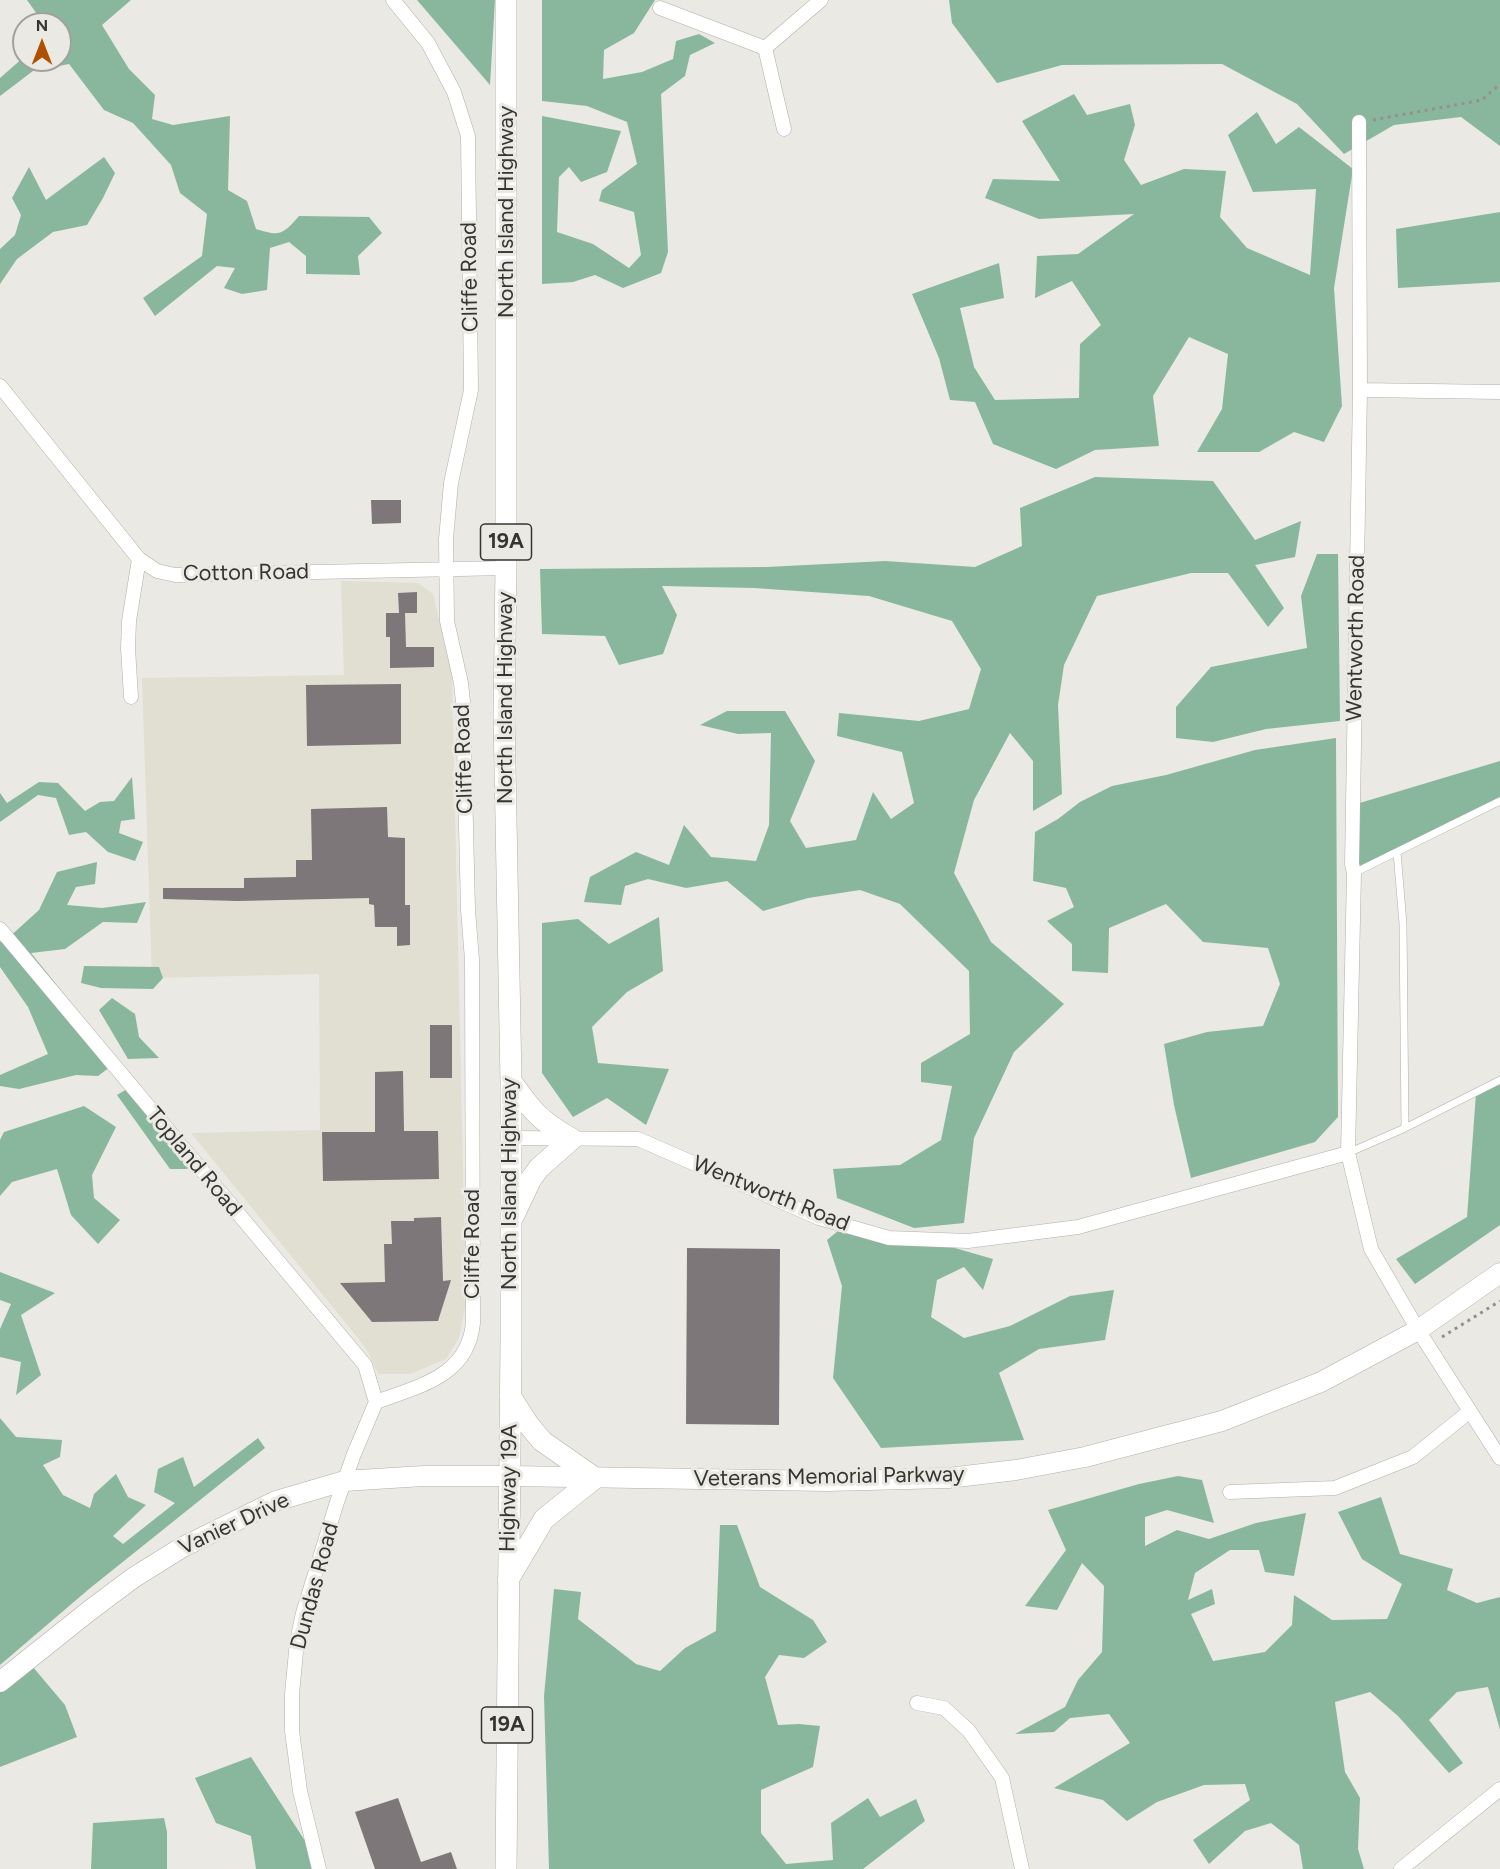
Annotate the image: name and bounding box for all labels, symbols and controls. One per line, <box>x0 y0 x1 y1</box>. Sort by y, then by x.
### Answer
north arrow <box>12 12 72 72</box>
text: N <box>36 16 48 35</box>
street label: North Island Highway <box>494 106 520 318</box>
street label: Cliffe Road <box>456 222 484 332</box>
road number: 19A <box>480 524 532 560</box>
street label: Wentworth Road <box>1341 554 1371 722</box>
street label: Cotton Road <box>183 559 309 587</box>
street label: North Island Highway <box>493 592 519 804</box>
street label: Cliffe Road <box>449 704 479 814</box>
street label: North Island Highway <box>497 1078 523 1290</box>
street label: Topland Road <box>141 1102 247 1222</box>
street label: Wentworth Road <box>689 1151 853 1237</box>
street label: Cliffe Road <box>460 1189 486 1299</box>
street label: Highway 19A <box>495 1424 523 1552</box>
street label: Veterans Memorial Parkway <box>693 1461 965 1493</box>
street label: Vanier Drive <box>175 1487 293 1561</box>
street label: Dundas Road <box>285 1520 345 1652</box>
road number: 19A <box>482 1707 532 1743</box>

